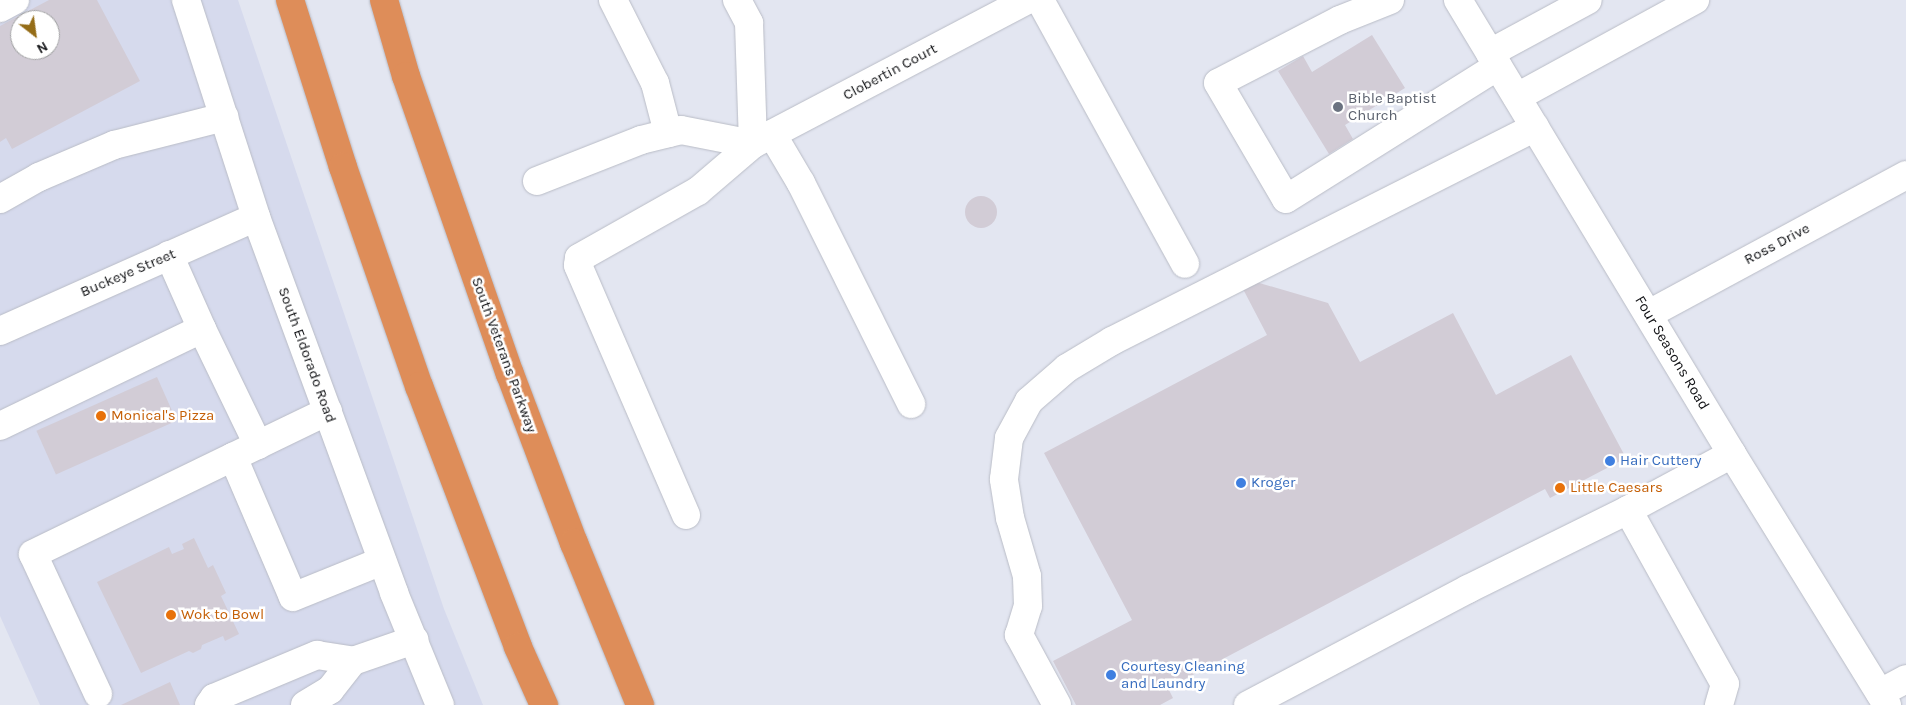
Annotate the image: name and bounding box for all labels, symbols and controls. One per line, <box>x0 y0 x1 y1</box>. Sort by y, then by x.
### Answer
north arrow <box>10 10 60 60</box>
text: N <box>34 38 51 57</box>
street label: Clobertin Court <box>840 40 940 104</box>
place label: Bible Baptist Church <box>1348 89 1436 124</box>
marker: Bible Baptist Church <box>1332 101 1344 113</box>
street label: Ross Drive <box>1741 219 1813 269</box>
street label: Buckeye Street <box>78 245 178 301</box>
street label: South Veterans Parkway <box>467 275 541 435</box>
street label: South Eldorado Road <box>274 285 340 425</box>
street label: Four Seasons Road <box>1631 293 1713 413</box>
place label: Monical's Pizza <box>111 407 214 425</box>
marker: Monical's Pizza <box>95 410 107 422</box>
place label: Hair Cuttery <box>1620 452 1701 470</box>
marker: Hair Cuttery <box>1604 455 1616 467</box>
place label: Kroger <box>1251 474 1295 492</box>
marker: Kroger <box>1235 477 1247 489</box>
place label: Little Caesars <box>1570 479 1663 497</box>
marker: Little Caesars <box>1554 482 1566 494</box>
place label: Wok to Bowl <box>181 606 264 624</box>
marker: Wok to Bowl <box>165 609 177 621</box>
place label: Courtesy Cleaning and Laundry <box>1121 657 1245 692</box>
marker: Courtesy Cleaning and Laundry <box>1105 669 1117 681</box>

